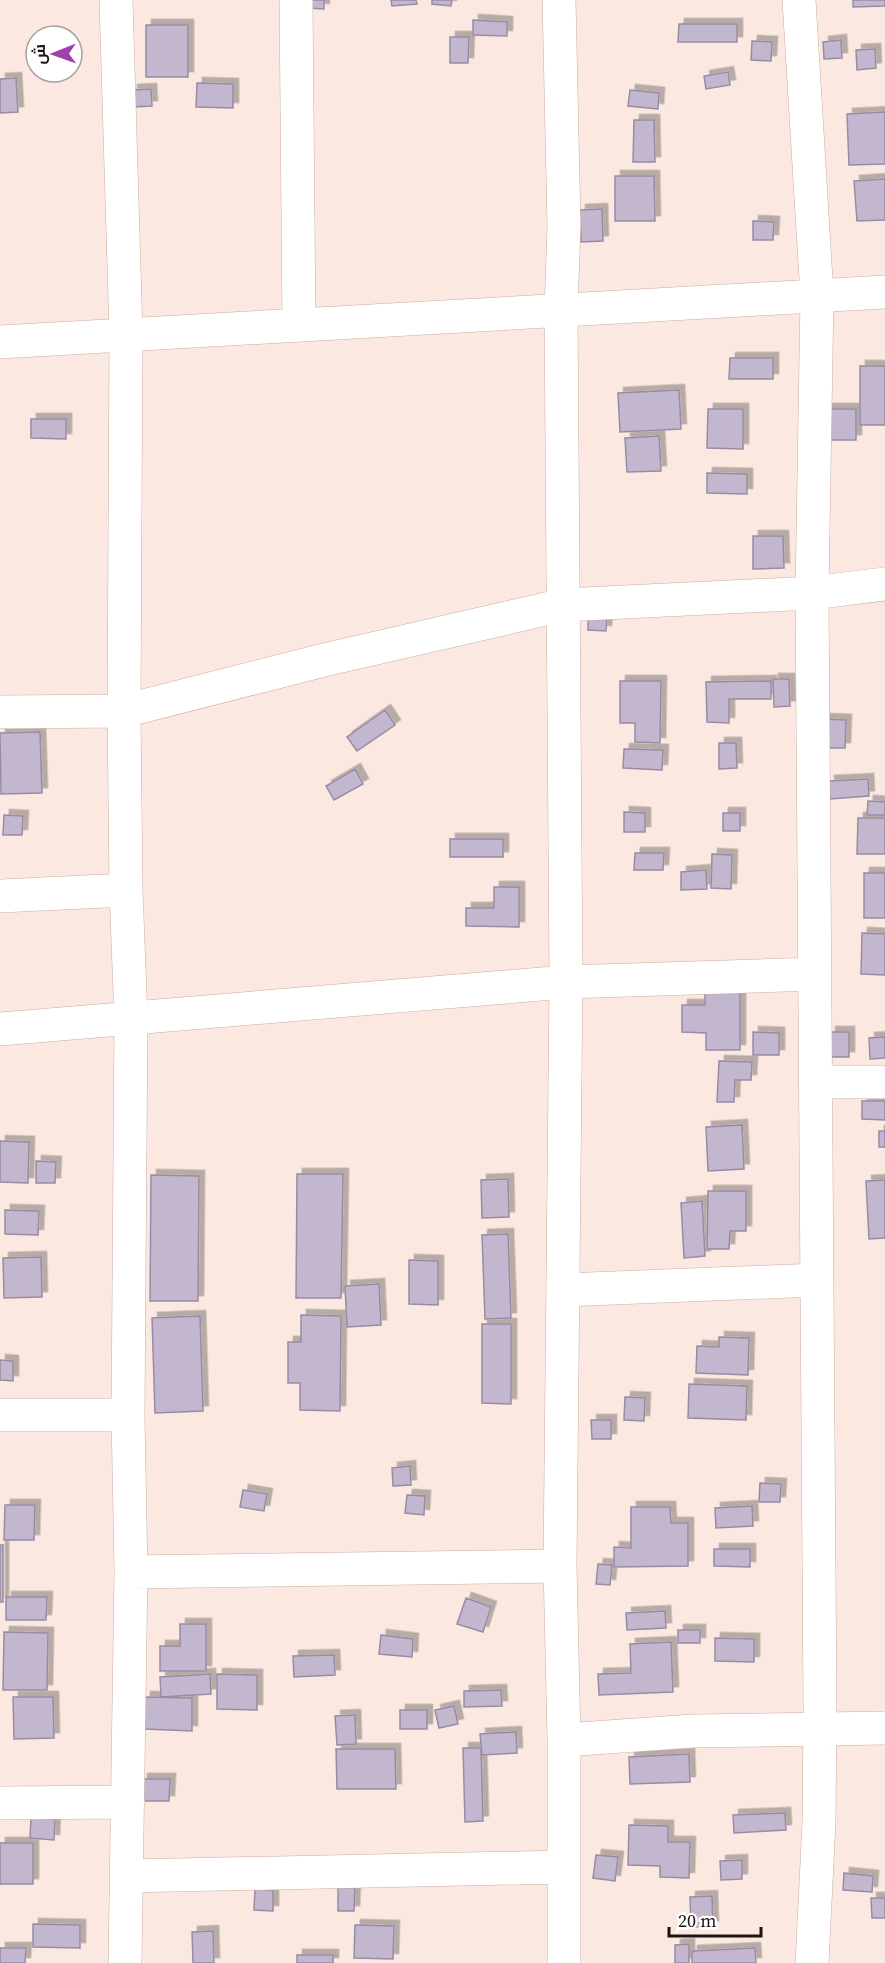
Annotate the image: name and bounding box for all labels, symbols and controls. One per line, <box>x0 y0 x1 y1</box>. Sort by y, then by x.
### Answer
north arrow <box>24 24 84 84</box>
text: ش <box>28 44 50 65</box>
scale bar <box>669 1900 760 1938</box>
text: 20 m <box>678 1908 716 1933</box>

